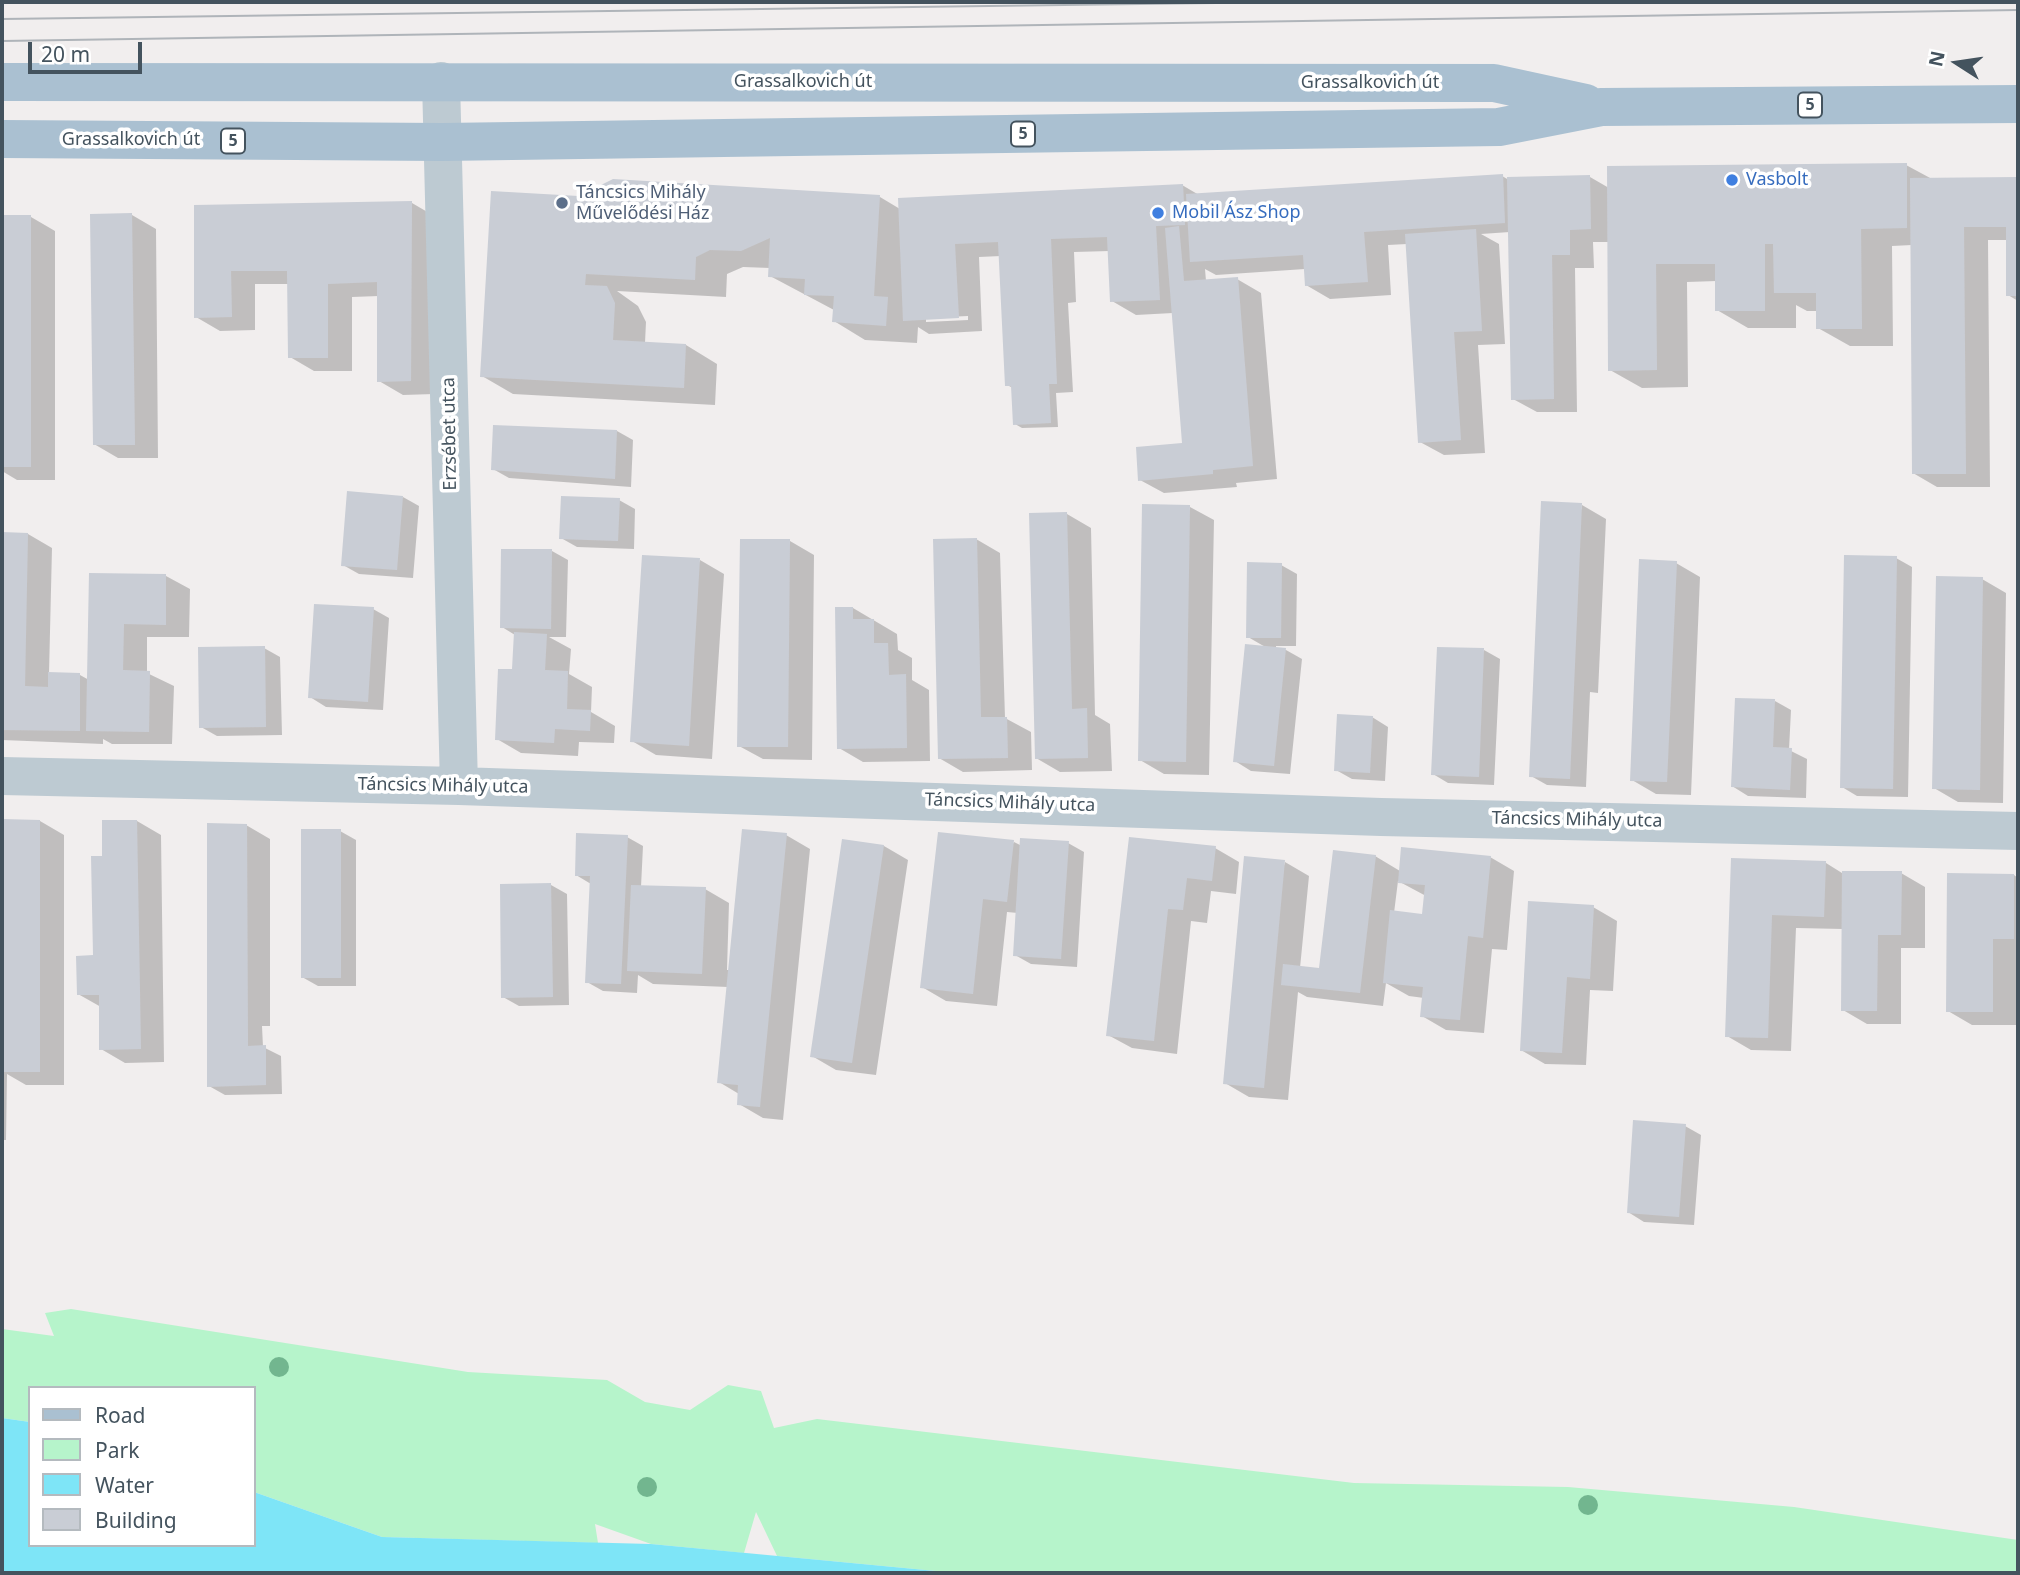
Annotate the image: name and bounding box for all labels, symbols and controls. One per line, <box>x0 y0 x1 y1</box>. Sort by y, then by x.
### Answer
scale bar <box>32 28 145 72</box>
north arrow <box>1922 28 1992 98</box>
text: 20 m <box>41 40 90 68</box>
text: N <box>1922 48 1951 69</box>
street label: Grassalkovich út <box>734 71 872 93</box>
street label: Grassalkovich út <box>1301 72 1439 94</box>
road number: 5 <box>1798 92 1822 118</box>
road number: 5 <box>1011 122 1035 146</box>
road number: 5 <box>221 128 245 154</box>
street label: Grassalkovich út <box>62 129 200 151</box>
place label: Vasbolt <box>1746 169 1808 191</box>
marker: Vasbolt <box>1724 172 1740 188</box>
place label: Táncsics Mihály Művelődési Ház <box>576 182 709 224</box>
marker: Táncsics Mihály Művelődési Ház <box>554 195 570 211</box>
place label: Mobil Ász Shop <box>1172 202 1300 224</box>
marker: Mobil Ász Shop <box>1150 205 1166 221</box>
street label: Erzsébet utca <box>438 377 462 491</box>
street label: Táncsics Mihály utca <box>357 774 529 798</box>
street label: Táncsics Mihály utca <box>924 789 1096 817</box>
street label: Táncsics Mihály utca <box>1491 808 1663 832</box>
legend <box>28 1386 256 1547</box>
text: Road <box>95 1401 145 1429</box>
text: Park <box>95 1436 139 1464</box>
text: Water <box>95 1471 154 1499</box>
text: Building <box>95 1506 177 1534</box>

